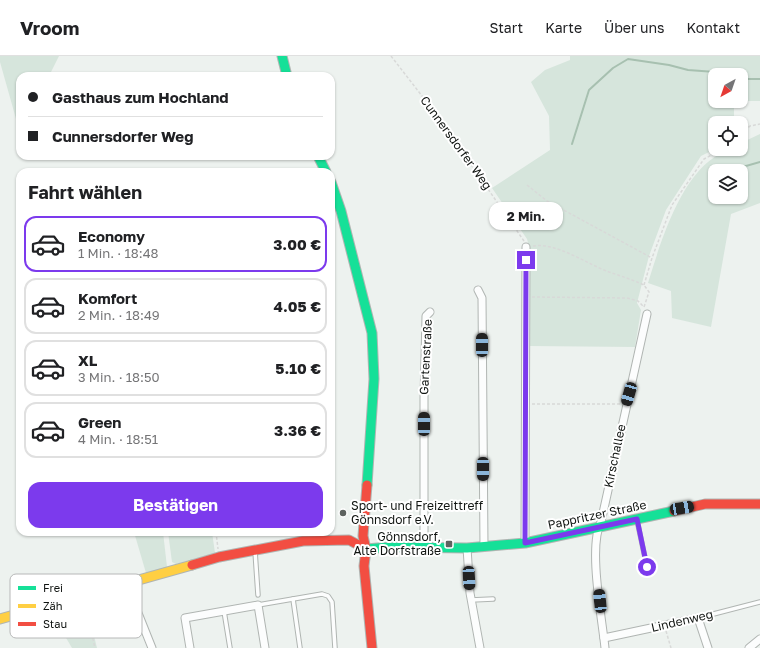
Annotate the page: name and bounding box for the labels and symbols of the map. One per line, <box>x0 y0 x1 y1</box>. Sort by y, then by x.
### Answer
north arrow <box>708 68 748 108</box>
street label: Cunnersdorfer Weg <box>417 93 495 192</box>
callout: 2 Min. <box>489 202 563 230</box>
route end <box>517 251 535 269</box>
street label: Gartenstraße <box>416 319 435 395</box>
car <box>476 333 488 357</box>
car <box>620 381 638 407</box>
car <box>418 412 430 436</box>
street label: Kirschallee <box>600 423 629 489</box>
car <box>477 457 489 481</box>
street label: Pappritzer Straße <box>546 497 648 532</box>
place label: Sport- und Freizeittreff Gönnsdorf e.V. <box>351 498 484 527</box>
car <box>669 500 695 516</box>
marker: Sport- und Freizeittreff Gönnsdorf e.V. <box>338 508 348 518</box>
place label: Gönnsdorf, Alte Dorfstraße <box>354 529 441 558</box>
marker: Gönnsdorf, Alte Dorfstraße <box>444 539 454 549</box>
route start <box>638 558 656 576</box>
car <box>462 566 476 590</box>
legend <box>10 574 142 638</box>
text: Frei <box>43 581 63 594</box>
car <box>593 588 607 614</box>
text: Zäh <box>43 599 63 612</box>
street label: Lindenweg <box>650 606 714 635</box>
text: Stau <box>43 617 67 630</box>

